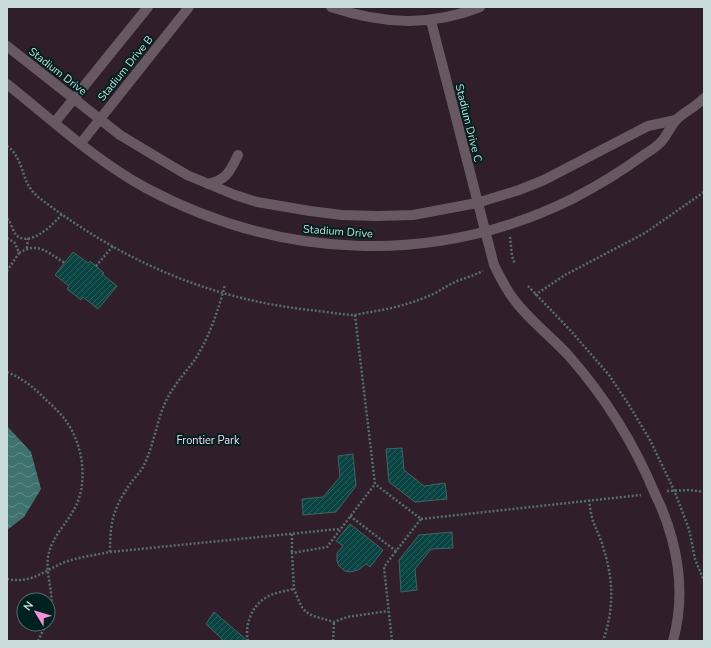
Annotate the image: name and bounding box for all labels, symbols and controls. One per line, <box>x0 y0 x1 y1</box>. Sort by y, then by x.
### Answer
street label: Stadium Drive B <box>94 32 156 104</box>
street label: Stadium Drive <box>26 44 90 99</box>
street label: Stadium Drive C <box>452 82 485 164</box>
street label: Stadium Drive <box>303 222 373 241</box>
park label: Frontier Park <box>176 433 240 448</box>
north arrow <box>16 592 56 632</box>
text: N <box>20 598 37 614</box>

